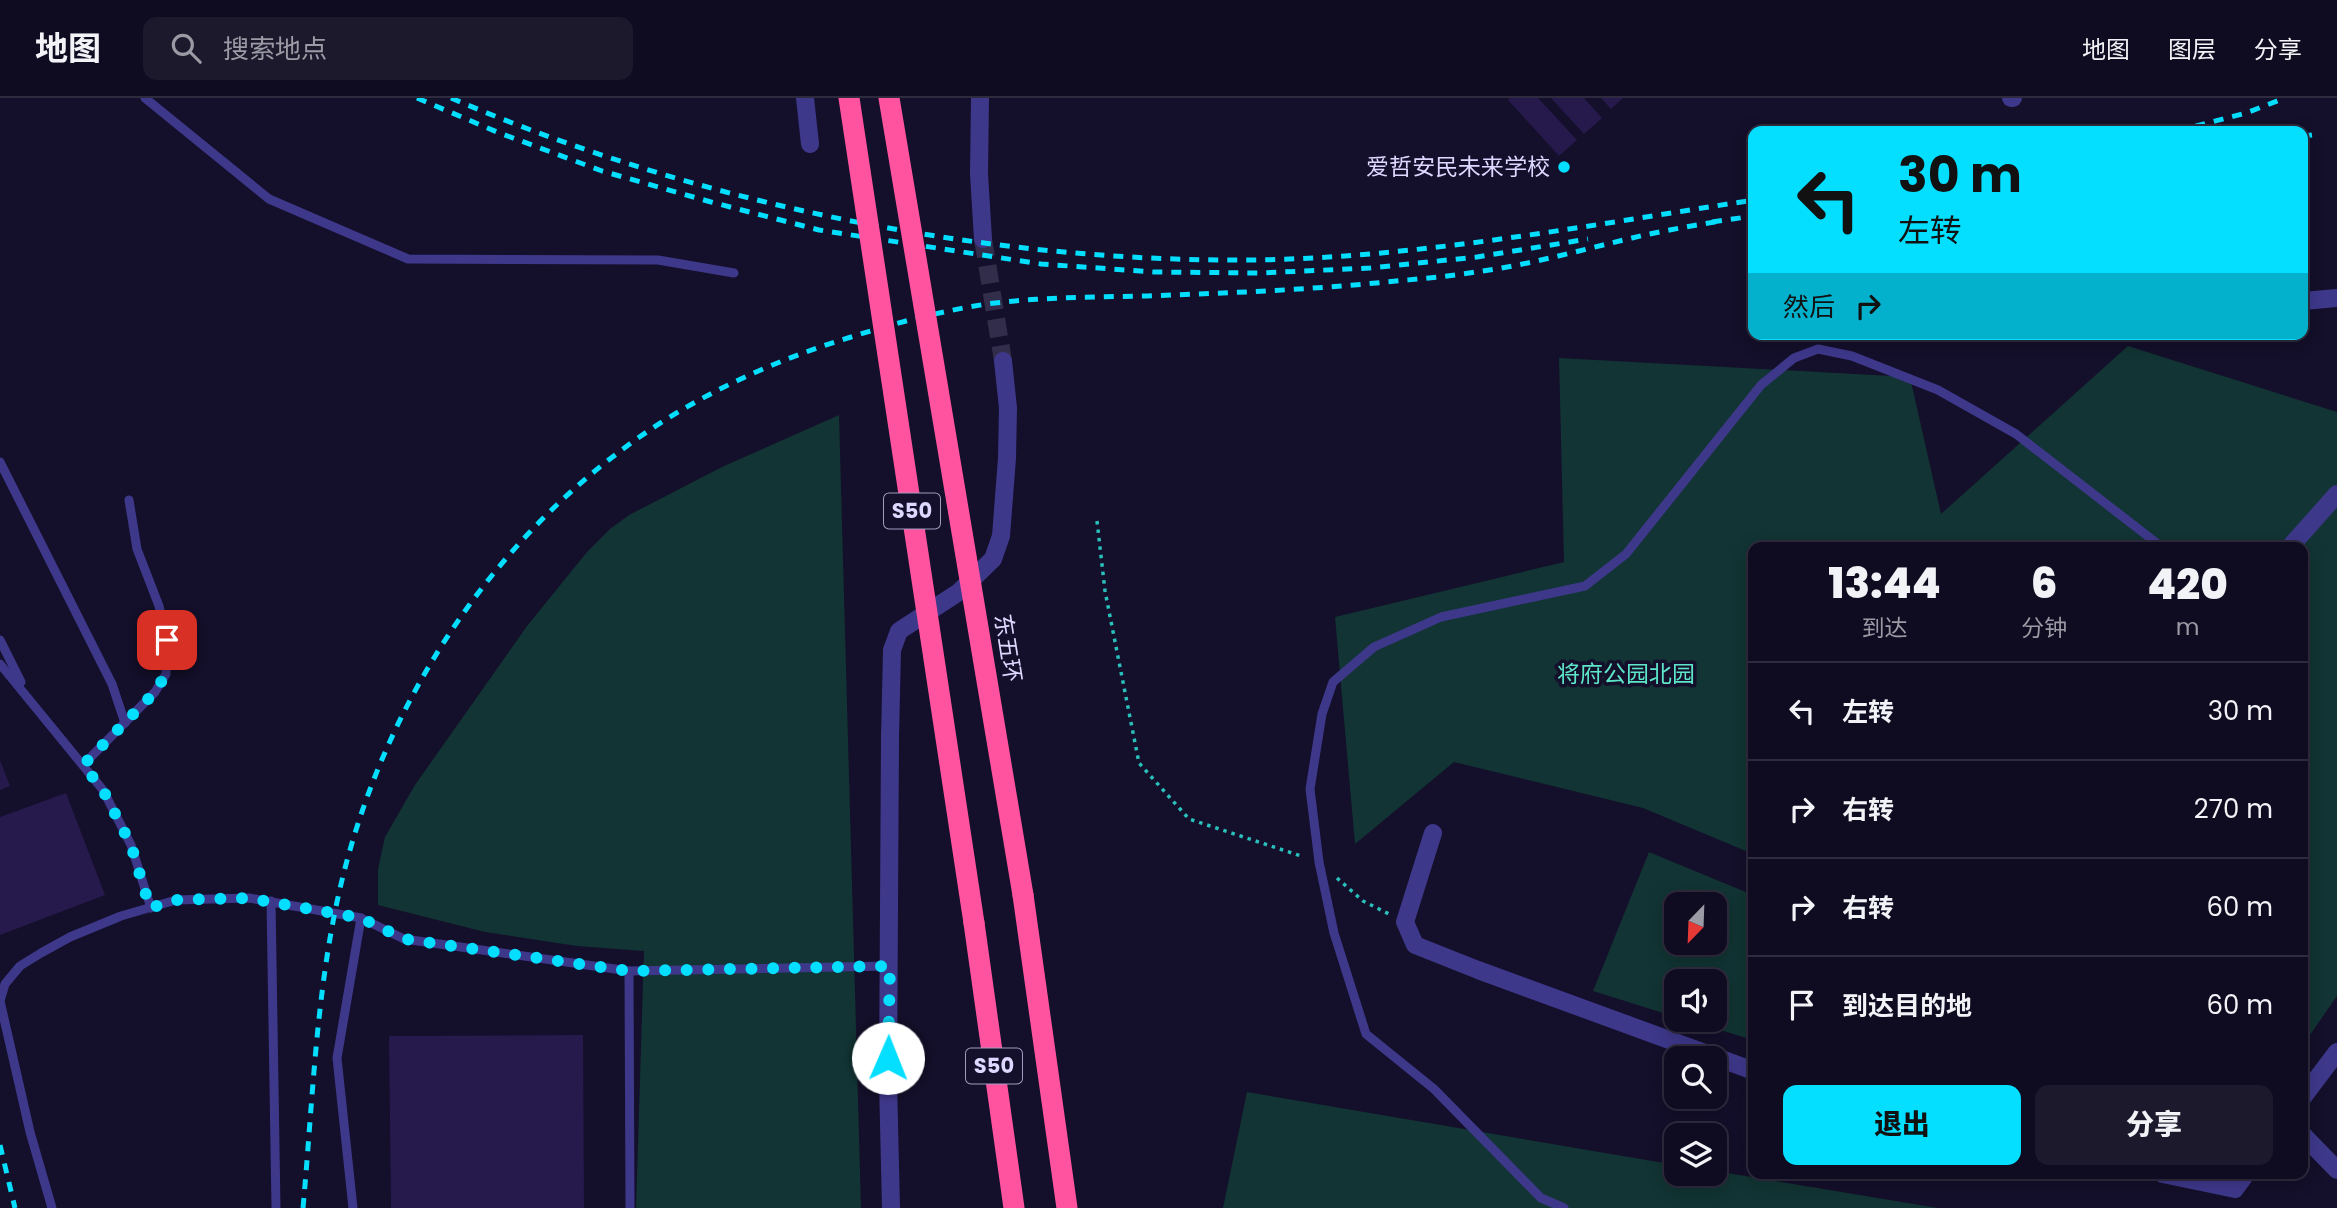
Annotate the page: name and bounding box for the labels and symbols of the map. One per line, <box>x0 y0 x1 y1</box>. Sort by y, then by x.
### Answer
place label: 爱哲安民未来学校 <box>1366 151 1550 183</box>
marker: 爱哲安民未来学校 <box>1556 159 1572 175</box>
road number: S50 <box>884 494 940 528</box>
pin <box>137 610 197 670</box>
street label: 东五环 <box>987 611 1029 685</box>
park label: 将府公园北园 <box>1557 658 1695 690</box>
north arrow <box>1664 892 1727 956</box>
position arrow <box>851 1021 925 1095</box>
road number: S50 <box>966 1048 1022 1084</box>

